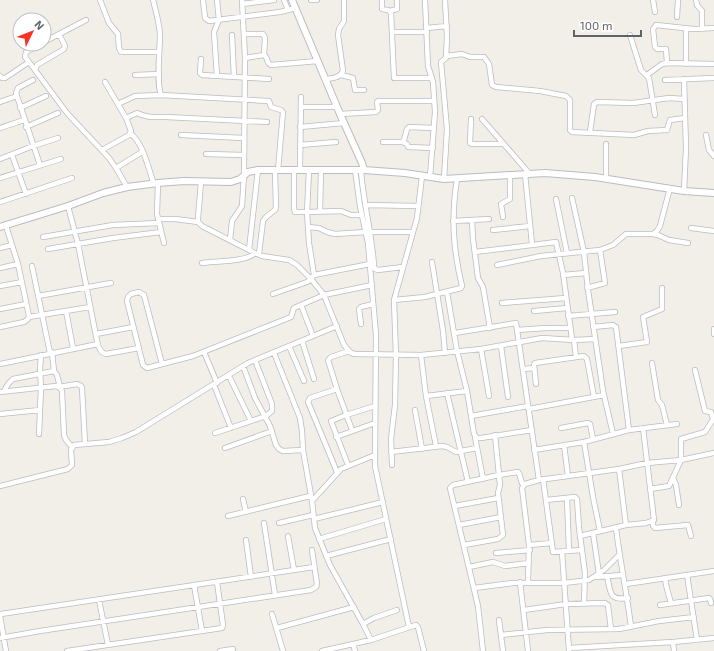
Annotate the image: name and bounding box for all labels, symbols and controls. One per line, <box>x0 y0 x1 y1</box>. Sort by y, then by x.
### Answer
north arrow <box>12 12 52 52</box>
scale bar <box>574 12 641 38</box>
text: N <box>32 17 47 32</box>
text: 100 m <box>580 18 612 32</box>

